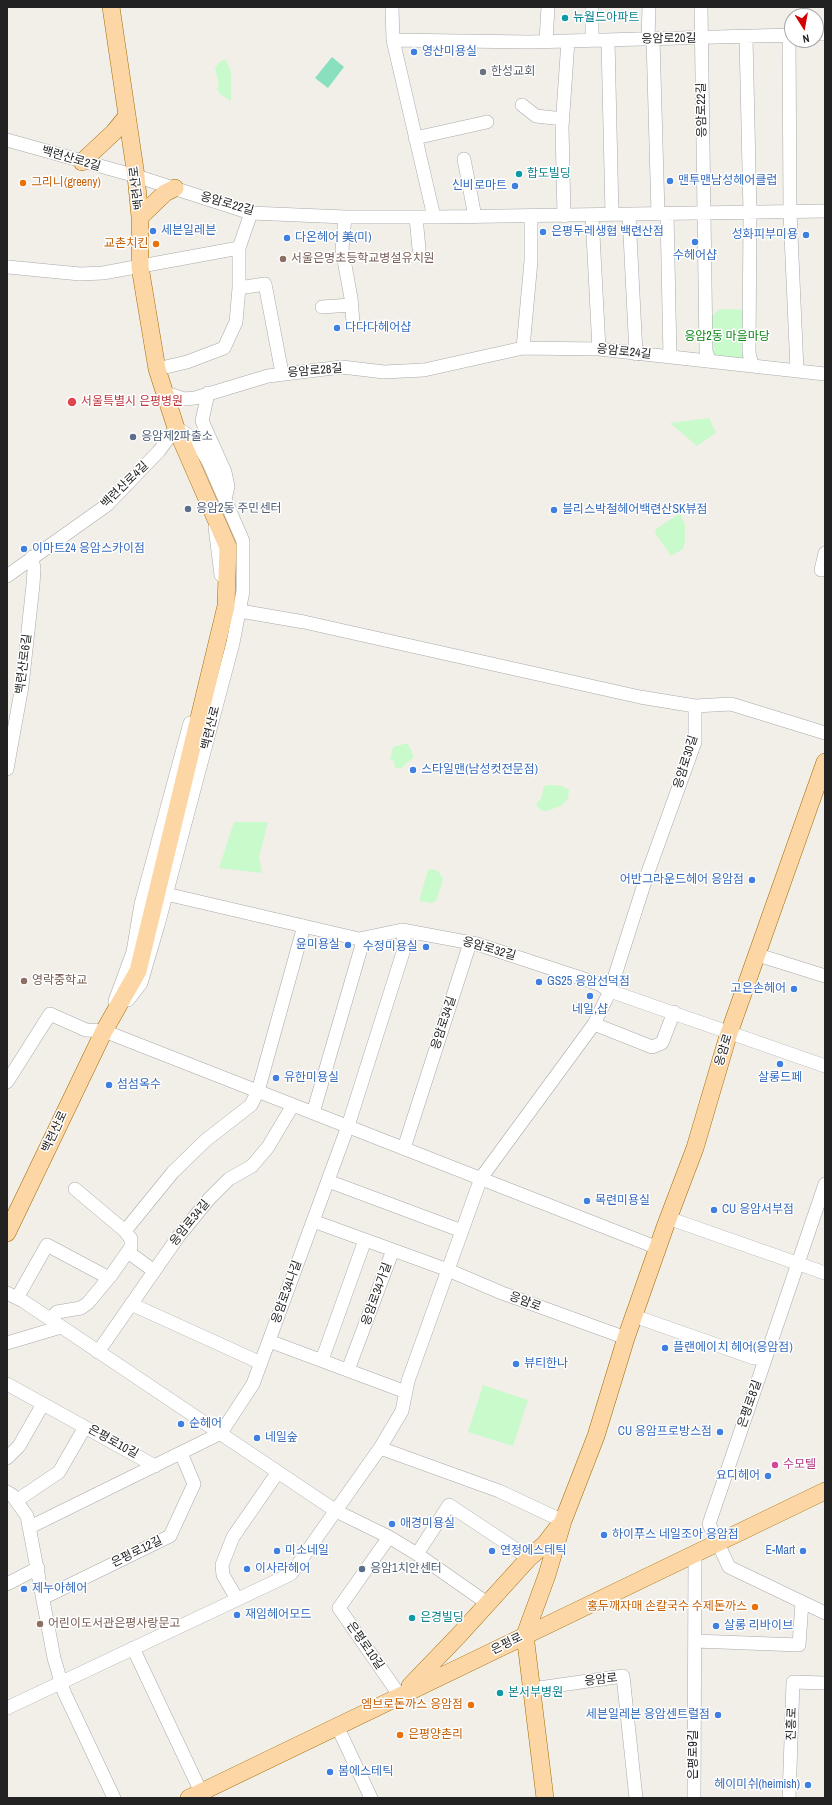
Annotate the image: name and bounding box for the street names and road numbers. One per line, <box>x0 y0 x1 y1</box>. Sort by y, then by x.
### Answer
street label: 응암로20길 <box>641 31 697 47</box>
street label: 응암로22길 <box>694 82 710 138</box>
street label: 백련산로2길 <box>40 144 102 174</box>
street label: 백련산로 <box>127 165 147 211</box>
street label: 응암로22길 <box>199 189 255 219</box>
street label: 응암로24길 <box>596 342 652 362</box>
street label: 응암로28길 <box>287 361 343 381</box>
street label: 백련산로4길 <box>98 459 152 511</box>
street label: 백련산로6길 <box>13 633 35 695</box>
street label: 백련산로 <box>199 705 223 751</box>
street label: 응암로30길 <box>671 734 701 790</box>
street label: 응암로32길 <box>461 934 517 964</box>
street label: 응암로34길 <box>429 995 459 1051</box>
street label: 응암로 <box>712 1032 736 1068</box>
street label: 백련산로 <box>39 1109 71 1155</box>
street label: 응암로34길 <box>167 1197 213 1249</box>
street label: 응암로34나길 <box>269 1258 305 1326</box>
street label: 응암로34가길 <box>359 1260 395 1328</box>
street label: 응암로 <box>507 1289 543 1315</box>
street label: 은평로8길 <box>735 1378 765 1430</box>
street label: 은평로10길 <box>85 1422 141 1462</box>
street label: 은평로12길 <box>109 1533 165 1571</box>
street label: 은평로10길 <box>343 1619 387 1673</box>
street label: 은평로 <box>489 1630 525 1658</box>
street label: 응암로 <box>584 1671 618 1689</box>
street label: 진흥로 <box>784 1707 800 1741</box>
street label: 은평로9길 <box>687 1730 701 1780</box>

